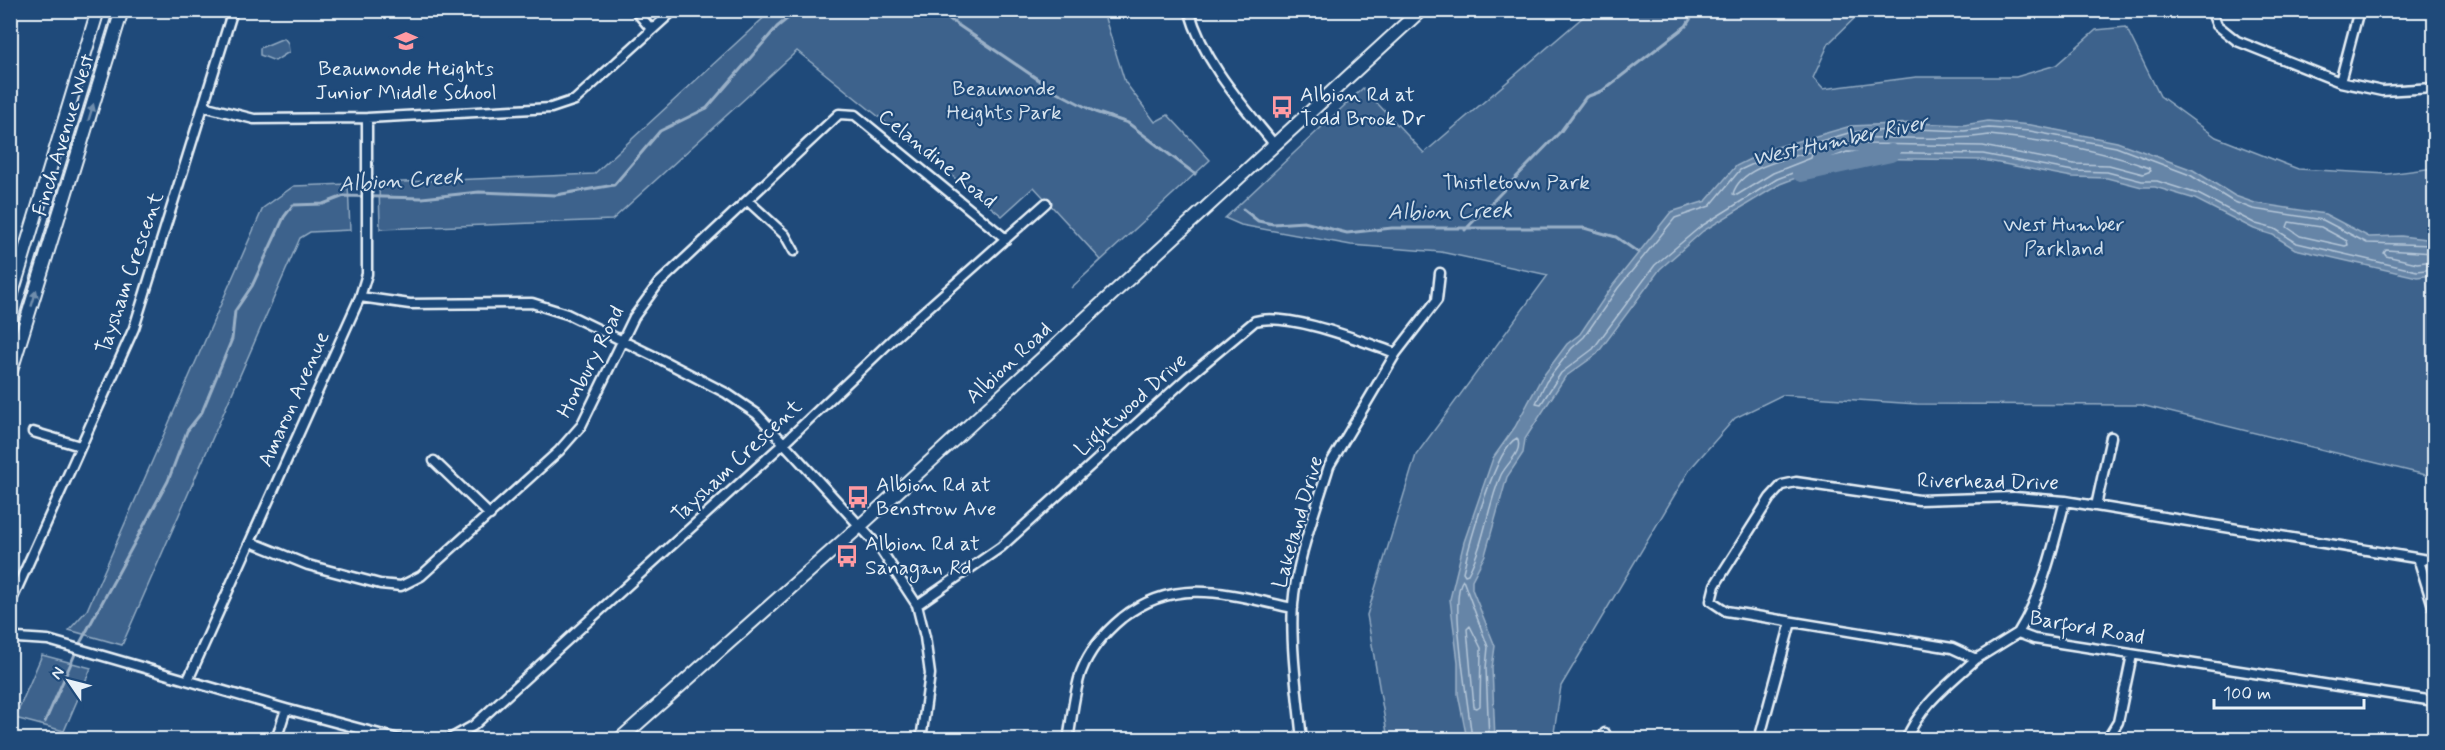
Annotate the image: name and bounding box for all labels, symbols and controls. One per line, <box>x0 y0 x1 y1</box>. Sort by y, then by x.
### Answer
school or university icon: Beaumonde Heights Junior Middle School <box>393 28 419 54</box>
street label: Finch Avenue West <box>26 50 102 220</box>
place label: Beaumonde Heights Junior Middle School <box>315 55 497 107</box>
park label: Beaumonde Heights Park <box>946 75 1062 127</box>
place label: Albion Rd at Todd Brook Dr <box>1300 81 1425 133</box>
bus stop icon: Albion Rd at Todd Brook Dr <box>1269 94 1295 120</box>
one-way arrow <box>87 103 96 121</box>
street label: Celandine Road <box>872 103 1002 215</box>
water label: West Humber River <box>1750 108 1933 173</box>
water label: Albion Creek <box>338 163 464 199</box>
park label: Thistletown Park <box>1442 169 1590 197</box>
street label: Taysham Crescent <box>89 188 171 357</box>
water label: Albion Creek <box>1387 197 1513 227</box>
park label: West Humber Parkland <box>2003 211 2125 263</box>
one-way arrow <box>30 289 39 307</box>
street label: Honbury Road <box>551 301 631 423</box>
street label: Albion Road <box>960 316 1058 410</box>
street label: Amaron Avenue <box>252 327 336 471</box>
street label: Lightwood Drive <box>1069 347 1195 464</box>
street label: Taysham Crescent <box>666 393 809 529</box>
street label: Lakeland Drive <box>1266 453 1330 591</box>
street label: Riverhead Drive <box>1917 467 2059 497</box>
place label: Albion Rd at Benstrow Ave <box>876 471 996 523</box>
bus stop icon: Albion Rd at Benstrow Ave <box>845 484 871 510</box>
place label: Albion Rd at Sanagan Rd <box>865 530 980 583</box>
bus stop icon: Albion Rd at Sanagan Rd <box>834 543 860 569</box>
street label: Barford Road <box>2027 604 2147 654</box>
north arrow <box>39 651 99 711</box>
text: N <box>46 663 70 684</box>
scale bar <box>2214 672 2364 710</box>
text: 100 m <box>2223 682 2271 706</box>

